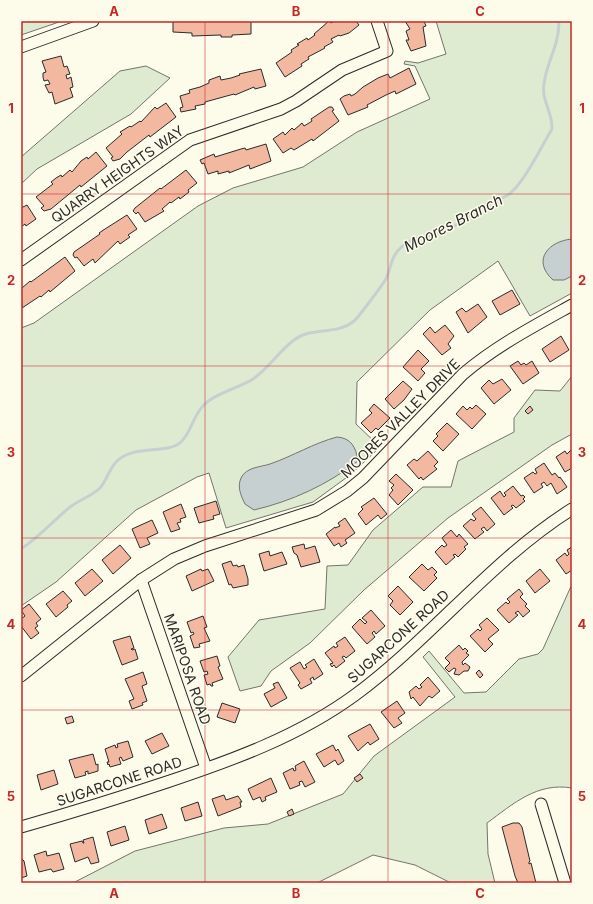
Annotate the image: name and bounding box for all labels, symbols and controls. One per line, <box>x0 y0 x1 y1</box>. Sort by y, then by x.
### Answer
text: A <box>109 3 119 19</box>
text: B <box>292 3 301 19</box>
text: C <box>475 3 485 19</box>
text: 1 <box>8 100 14 116</box>
text: 1 <box>579 100 585 116</box>
street label: QUARRY HEIGHTS WAY <box>47 121 187 226</box>
water label: Moores Branch <box>400 190 506 256</box>
text: 2 <box>7 272 15 288</box>
text: 2 <box>578 272 586 288</box>
street label: MOORES VALLEY DRIVE <box>337 355 463 481</box>
text: 3 <box>7 444 15 460</box>
text: 3 <box>578 444 586 460</box>
street label: SUGARCONE ROAD <box>344 586 452 686</box>
street label: MARIPOSA ROAD <box>161 611 215 727</box>
text: 4 <box>7 616 16 632</box>
text: 4 <box>578 616 587 632</box>
street label: SUGARCONE ROAD <box>54 753 184 809</box>
text: 5 <box>7 788 15 804</box>
text: 5 <box>578 788 586 804</box>
text: A <box>109 885 119 901</box>
text: B <box>292 885 301 901</box>
text: C <box>475 885 485 901</box>

